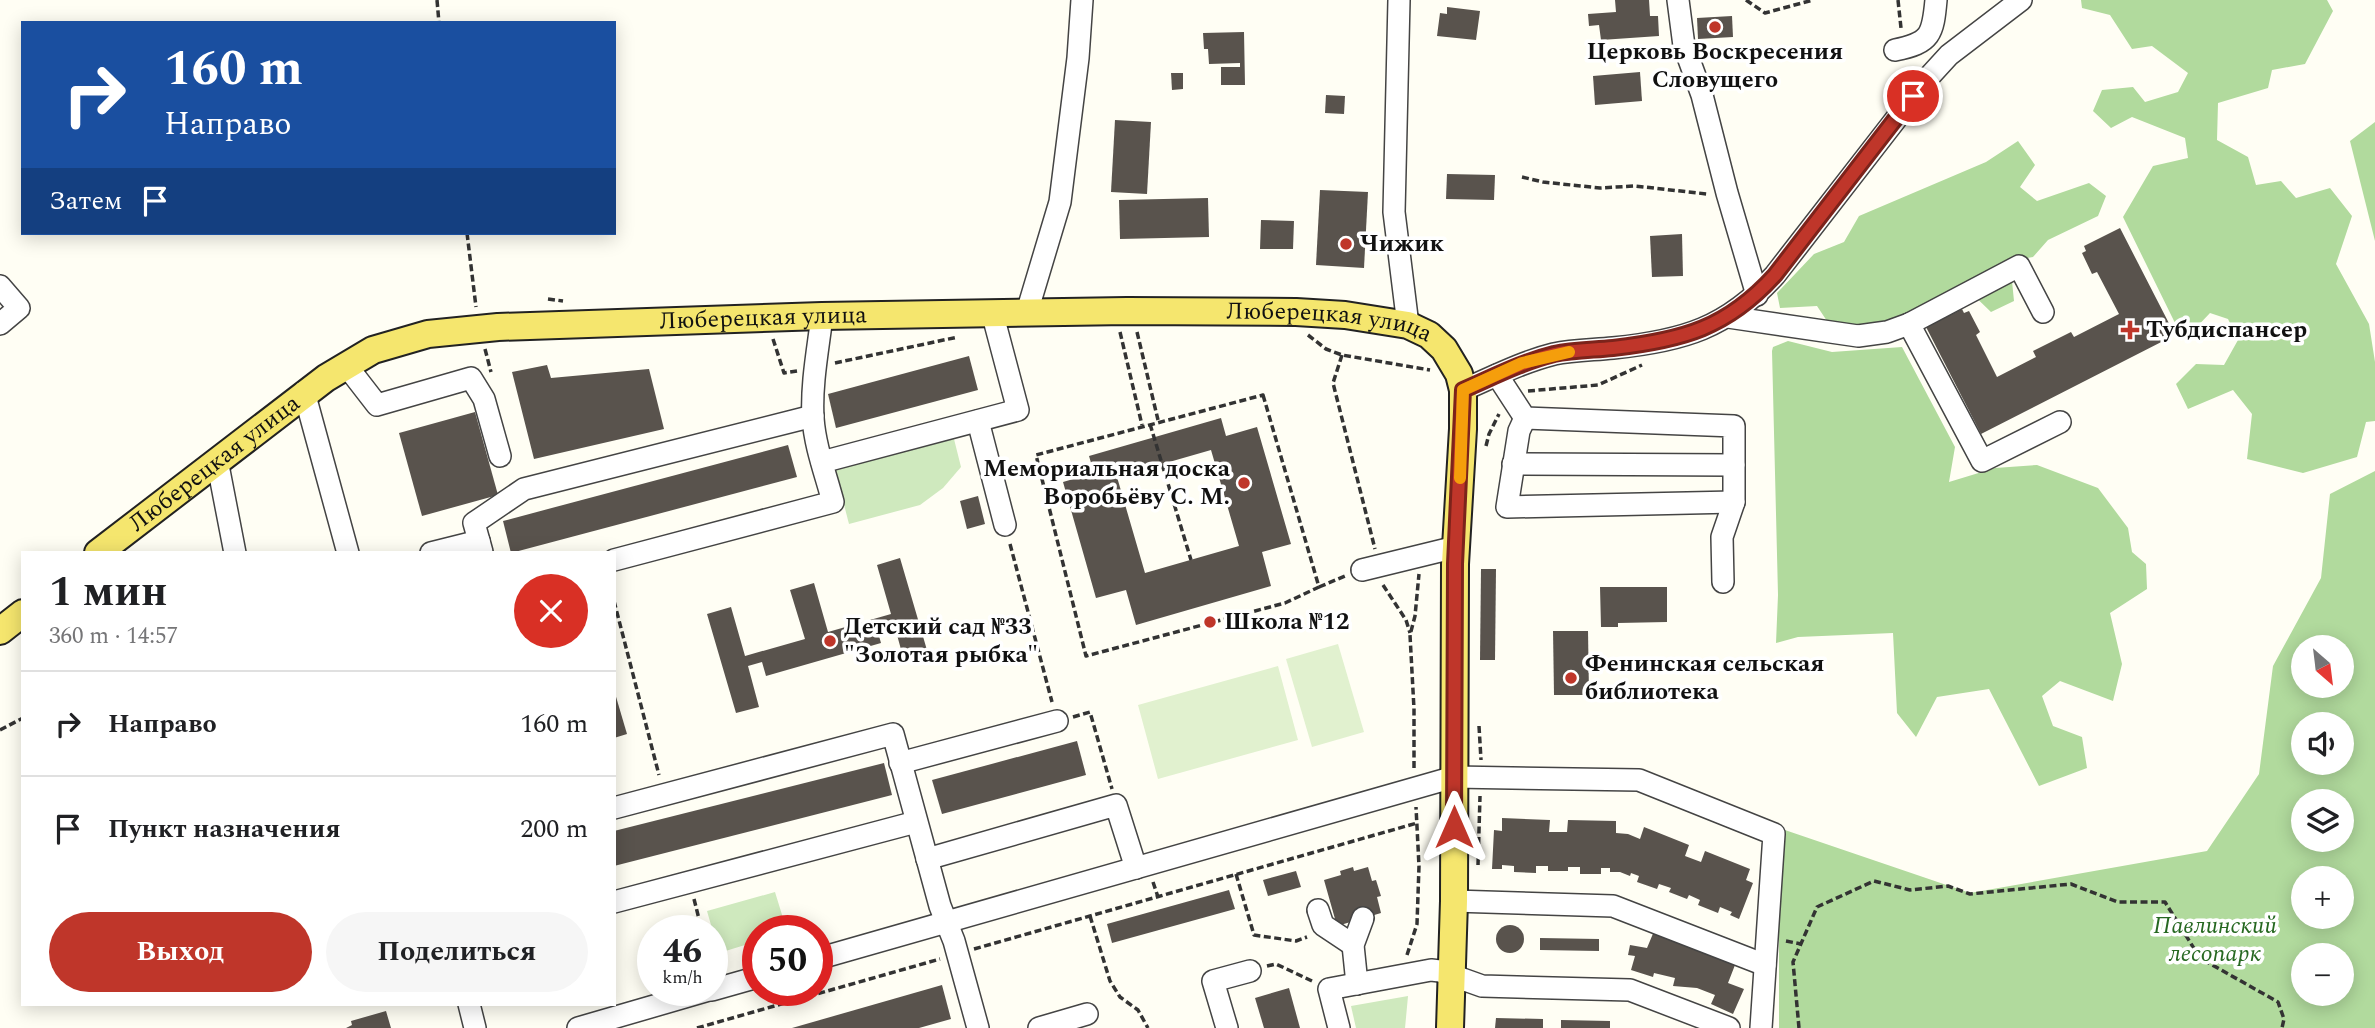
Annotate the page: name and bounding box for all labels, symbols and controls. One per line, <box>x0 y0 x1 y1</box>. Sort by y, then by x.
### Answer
marker: Церковь Воскресения Словущего <box>1707 19 1723 35</box>
text: 160 m <box>164 32 303 107</box>
place label: Церковь Воскресения Словущего <box>1587 34 1843 98</box>
icon: right <box>49 49 140 140</box>
pin <box>1883 66 1943 126</box>
icon: arrive <box>1894 77 1932 115</box>
text: Направо <box>164 100 291 149</box>
text: Затем <box>49 181 122 221</box>
icon: arrive <box>136 182 174 220</box>
place label: Чижик <box>1360 226 1445 262</box>
marker: Чижик <box>1338 236 1354 252</box>
street label: Люберецкая улица <box>1226 294 1439 352</box>
street label: Люберецкая улица <box>659 297 868 340</box>
place label: Тубдиспансер <box>2146 312 2307 348</box>
marker: Тубдиспансер <box>2120 320 2140 340</box>
street label: Люберецкая улица <box>121 386 308 541</box>
place label: Мемориальная доска Воробьёву С. М. <box>983 451 1231 515</box>
marker: Мемориальная доска Воробьёву С. М. <box>1236 475 1252 491</box>
text: 1 мин <box>49 561 167 624</box>
button: close <box>514 574 588 648</box>
place label: Школа №12 <box>1224 604 1349 640</box>
place label: Детский сад №33 "Золотая рыбка" <box>844 609 1038 673</box>
marker: Школа №12 <box>1202 614 1218 630</box>
text: 360 m · 14:57 <box>49 619 178 654</box>
marker: Детский сад №33 "Золотая рыбка" <box>822 633 838 649</box>
north arrow <box>2291 635 2354 698</box>
map controls <box>2291 635 2354 1006</box>
place label: Фенинская сельская библиотека <box>1585 646 1824 710</box>
marker: Фенинская сельская библиотека <box>1563 670 1579 686</box>
text: Направо <box>108 704 217 744</box>
text: 160 m <box>520 704 588 744</box>
icon: right <box>49 705 87 743</box>
button: sound <box>2291 712 2354 775</box>
button: layers <box>2291 789 2354 852</box>
position arrow <box>1417 790 1491 864</box>
text: Пункт назначения <box>108 809 341 849</box>
text: 200 m <box>520 809 588 849</box>
icon: arrive <box>49 810 87 848</box>
button: + <box>2291 866 2354 929</box>
park label: Павлинский лесопарк <box>2153 908 2277 972</box>
button: Выход <box>49 912 312 992</box>
button: Поделиться <box>326 912 588 992</box>
speed limit sign: 50 <box>742 915 833 1006</box>
text: 46 <box>663 925 702 978</box>
button: − <box>2291 943 2354 1006</box>
text: km/h <box>662 964 703 991</box>

